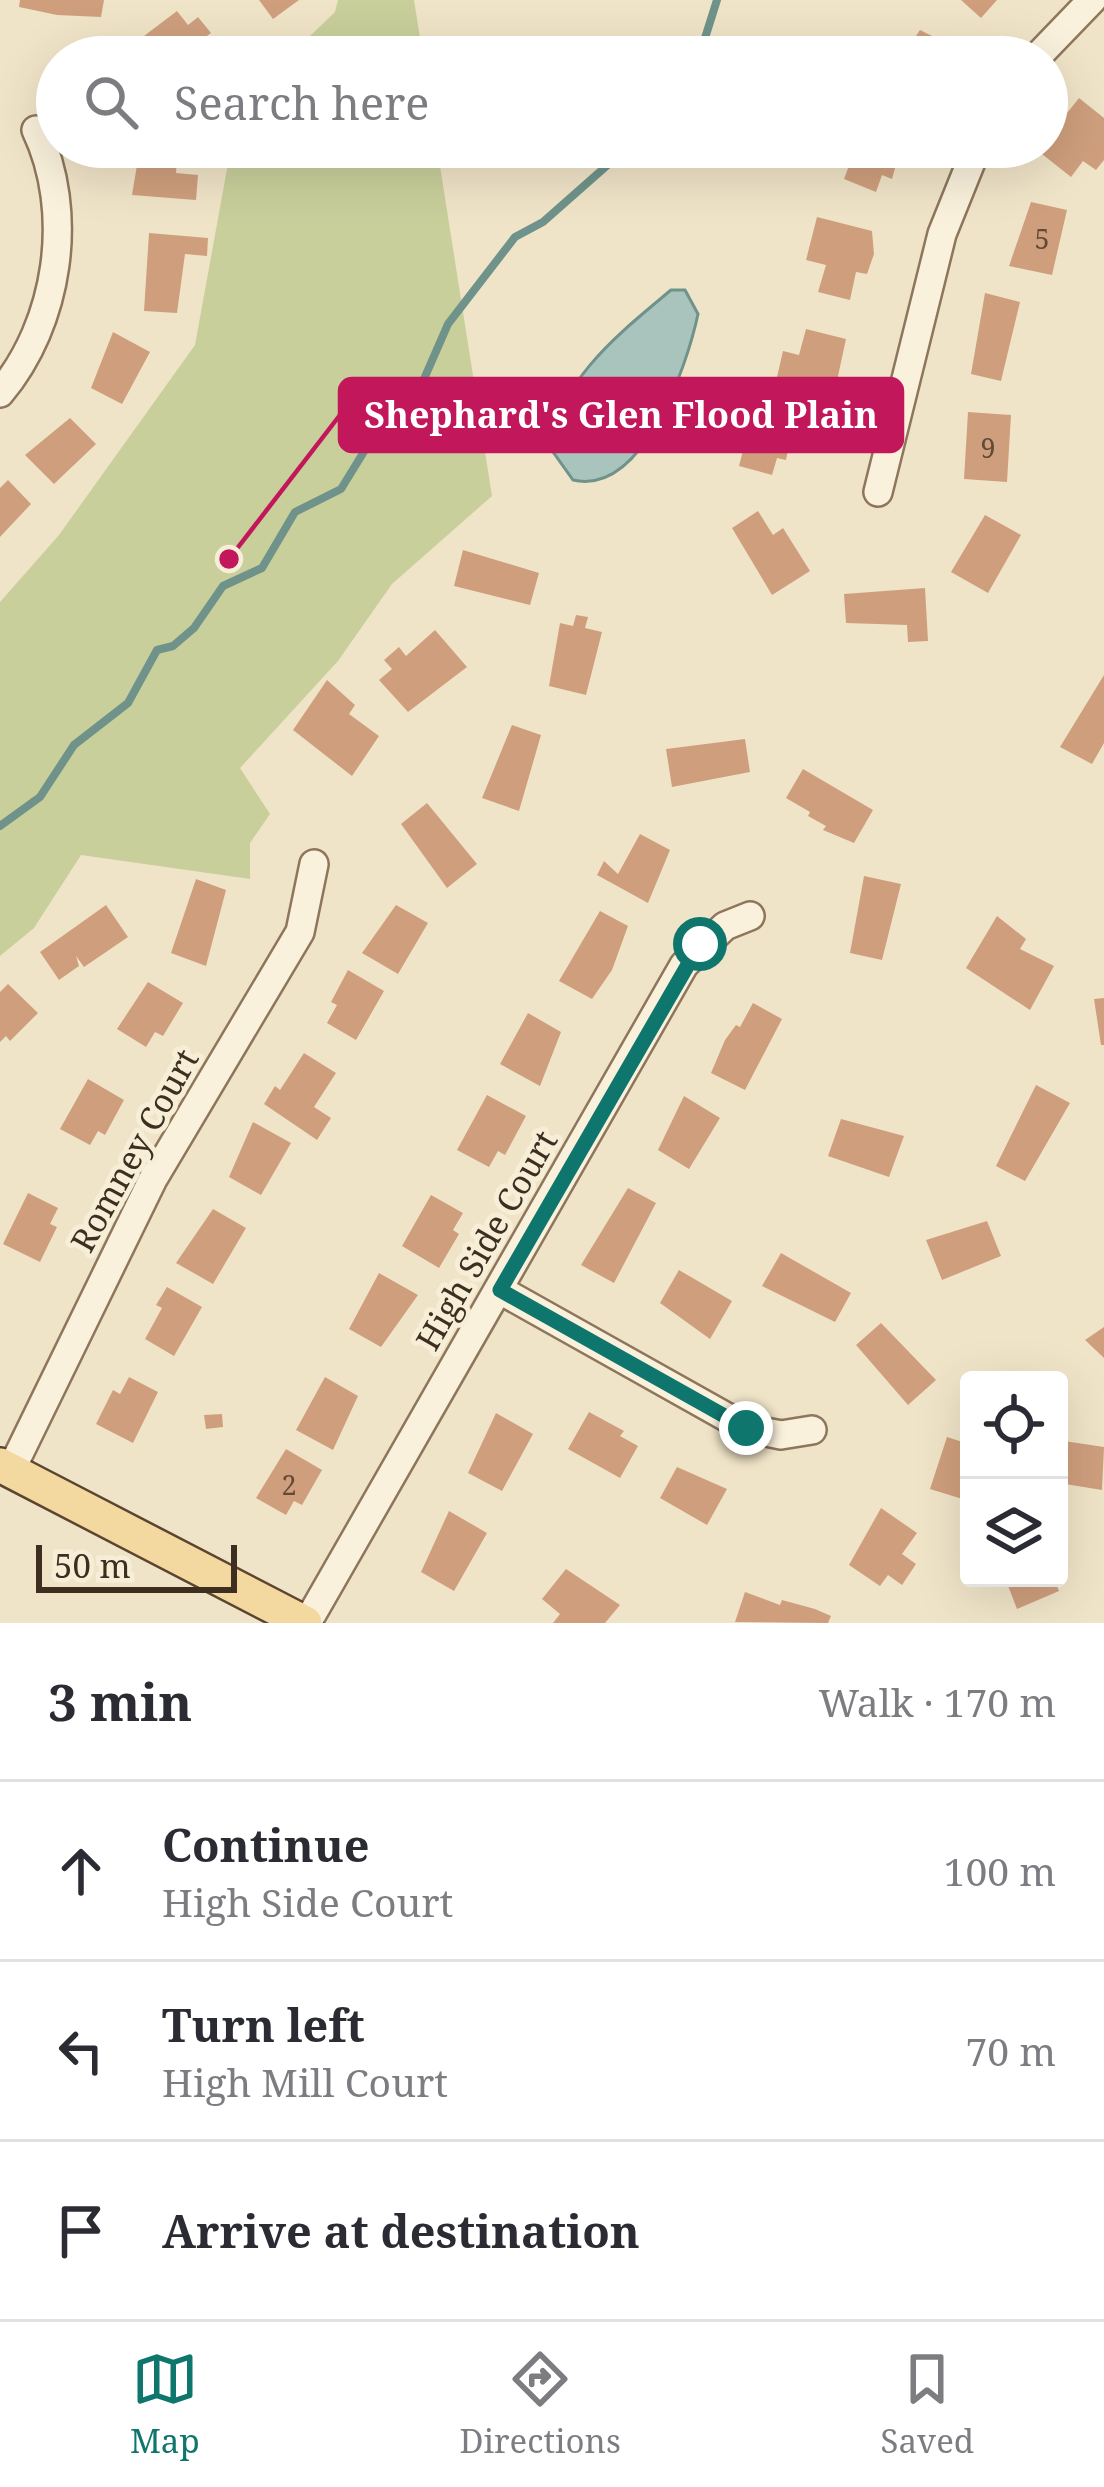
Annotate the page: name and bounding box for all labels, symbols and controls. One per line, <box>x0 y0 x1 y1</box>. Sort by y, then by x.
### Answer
search box <box>36 36 1068 168</box>
icon: search <box>78 69 144 135</box>
text: Search here <box>174 72 429 133</box>
house number: 5 <box>1034 220 1050 257</box>
callout: Shephard's Glen Flood Plain <box>340 379 902 451</box>
text: Shephard's Glen Flood Plain <box>364 390 878 439</box>
house number: 9 <box>980 429 996 466</box>
route start <box>673 917 727 971</box>
street label: Romney Court <box>60 1040 208 1260</box>
street label: High Side Court <box>405 1122 567 1358</box>
map controls <box>960 1371 1068 1587</box>
button: locate <box>960 1371 1068 1479</box>
route end <box>719 1401 773 1455</box>
house number: 2 <box>281 1466 297 1503</box>
button: layers <box>960 1479 1068 1587</box>
scale bar <box>36 1539 237 1592</box>
text: 50 m <box>54 1543 131 1588</box>
text: 3 min <box>48 1666 192 1736</box>
text: Walk · 170 m <box>819 1675 1056 1728</box>
text: Continue <box>162 1814 370 1875</box>
icon: ahead <box>48 1838 114 1904</box>
text: 100 m <box>944 1844 1056 1897</box>
text: High Side Court <box>162 1875 453 1928</box>
text: Turn left <box>162 1994 365 2055</box>
icon: left <box>48 2018 114 2084</box>
text: 70 m <box>965 2024 1056 2077</box>
text: High Mill Court <box>162 2055 448 2108</box>
icon: arrive <box>48 2198 114 2264</box>
text: Arrive at destination <box>162 2200 640 2261</box>
tab: Map <box>130 2346 200 2463</box>
tab: Directions <box>459 2346 621 2463</box>
tab: Saved <box>881 2346 974 2463</box>

